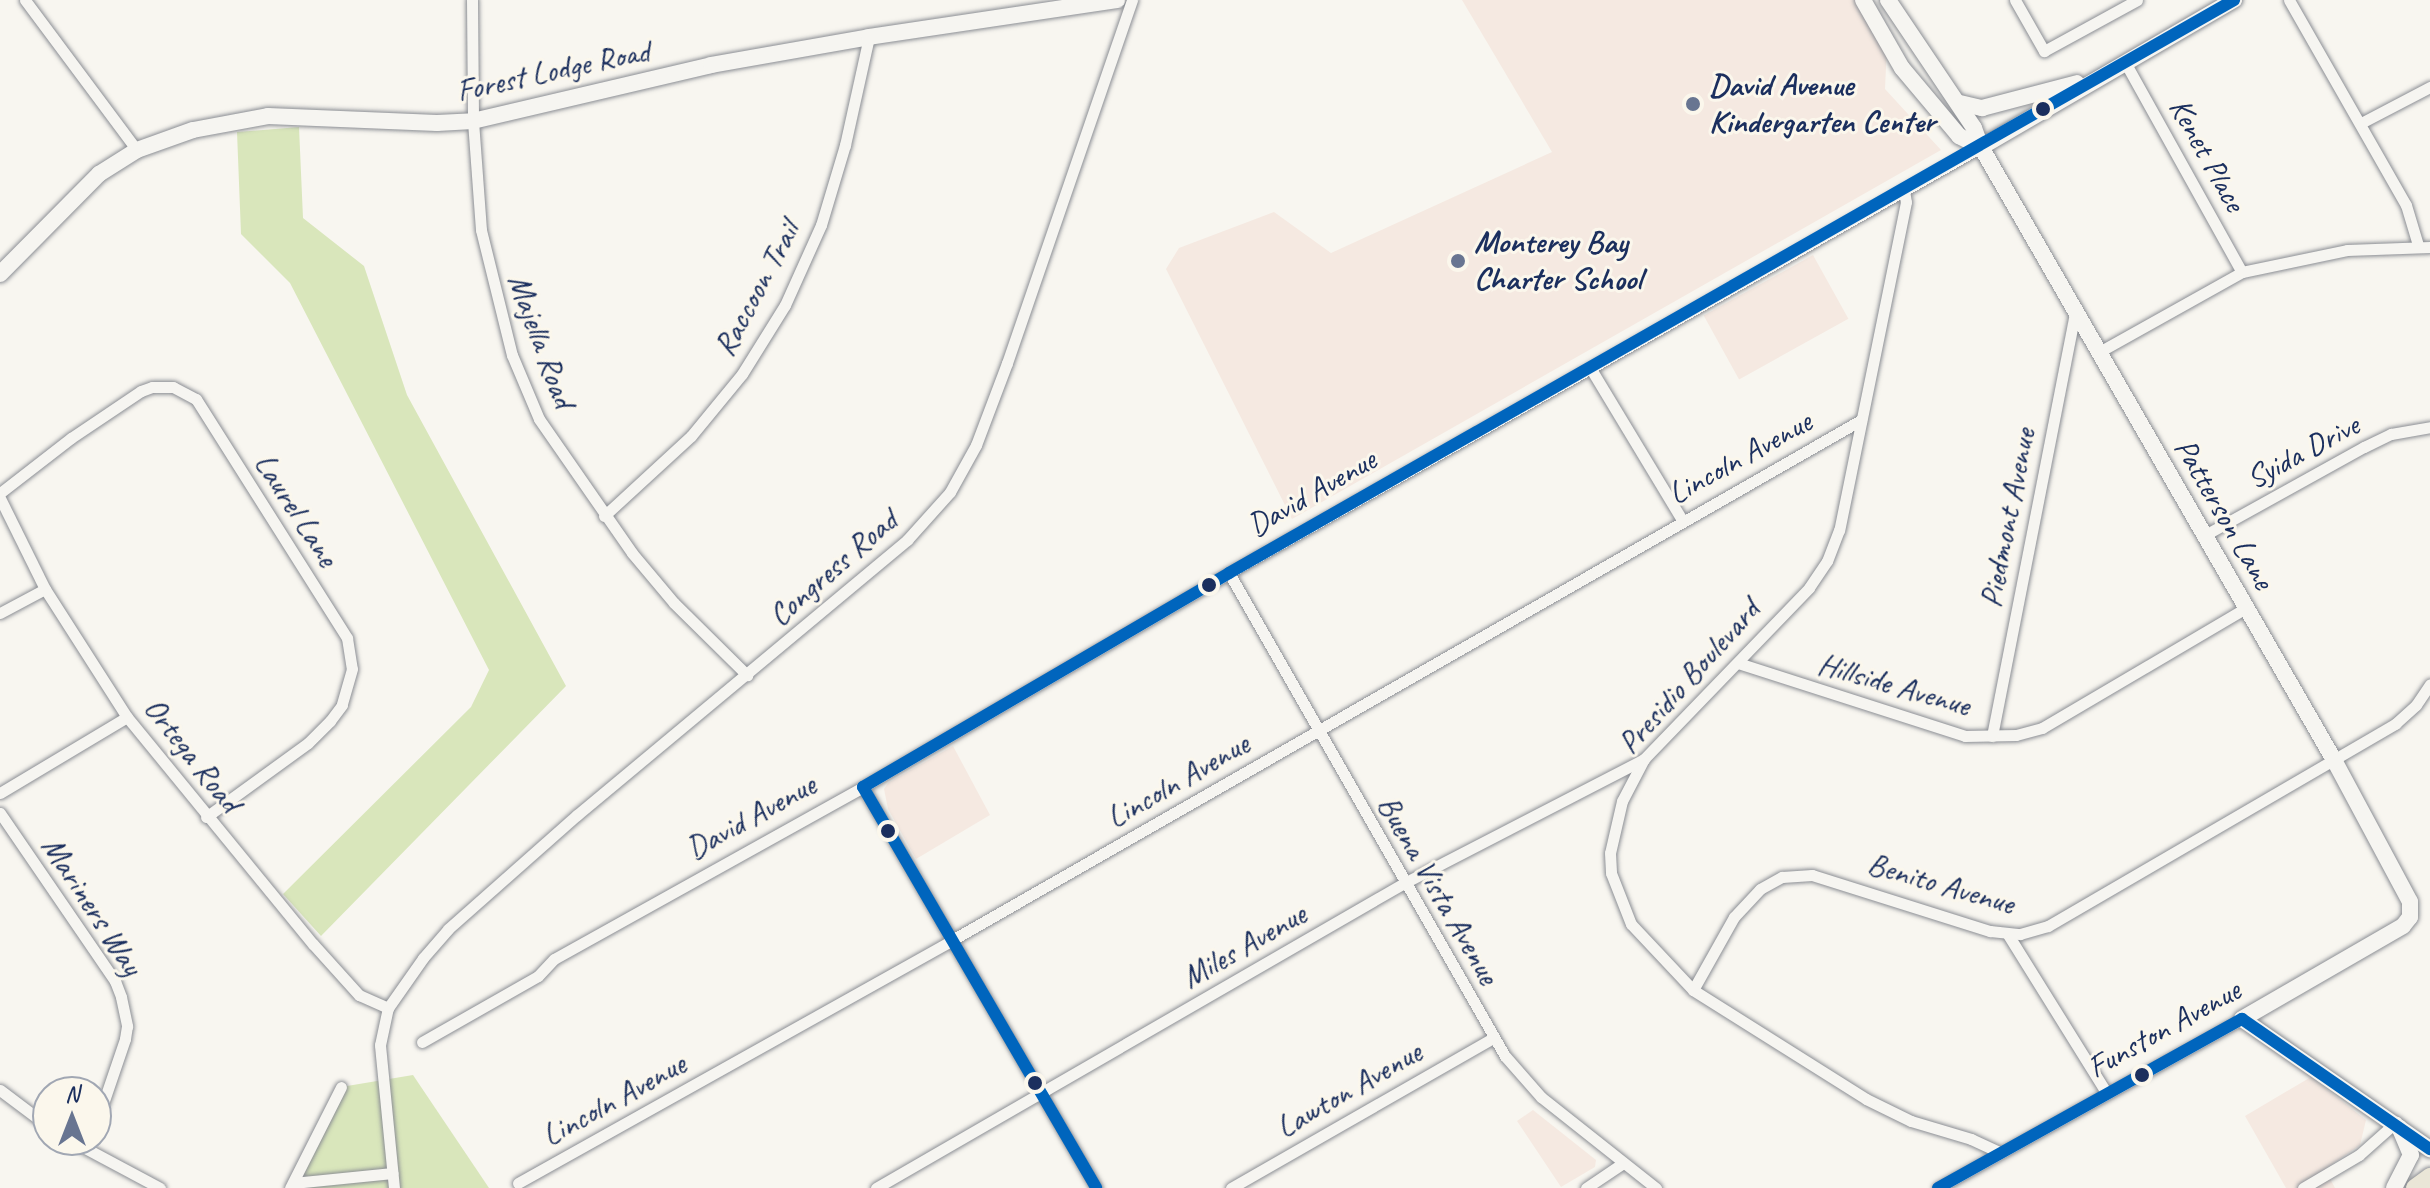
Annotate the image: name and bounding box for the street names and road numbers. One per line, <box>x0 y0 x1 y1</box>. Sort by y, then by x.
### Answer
street label: Forest Lodge Road <box>453 32 653 110</box>
street label: Kenet Place <box>2160 91 2254 219</box>
street label: Raccoon Trail <box>706 215 808 363</box>
street label: Majella Road <box>499 269 583 413</box>
street label: Lincoln Avenue <box>1662 403 1818 513</box>
street label: Syida Drive <box>2240 406 2366 498</box>
street label: Piedmont Avenue <box>1972 425 2044 611</box>
street label: Patterson Lane <box>2166 432 2282 596</box>
street label: David Avenue <box>1241 441 1383 545</box>
street label: Laurel Lane <box>245 446 347 574</box>
street label: Congress Road <box>761 502 905 634</box>
street label: Presidio Boulevard <box>1609 592 1769 762</box>
street label: Hillside Avenue <box>1814 645 1974 725</box>
street label: Ortega Road <box>136 690 248 820</box>
street label: Lincoln Avenue <box>1100 725 1256 837</box>
street label: David Avenue <box>679 766 823 868</box>
street label: Buena Vista Avenue <box>1369 789 1507 991</box>
street label: Mariners Way <box>33 830 151 982</box>
street label: Benito Avenue <box>1863 845 2019 923</box>
street label: Miles Avenue <box>1175 895 1313 997</box>
street label: Funston Avenue <box>2081 971 2247 1087</box>
street label: Lawton Avenue <box>1270 1033 1428 1147</box>
street label: Lincoln Avenue <box>536 1045 692 1155</box>

